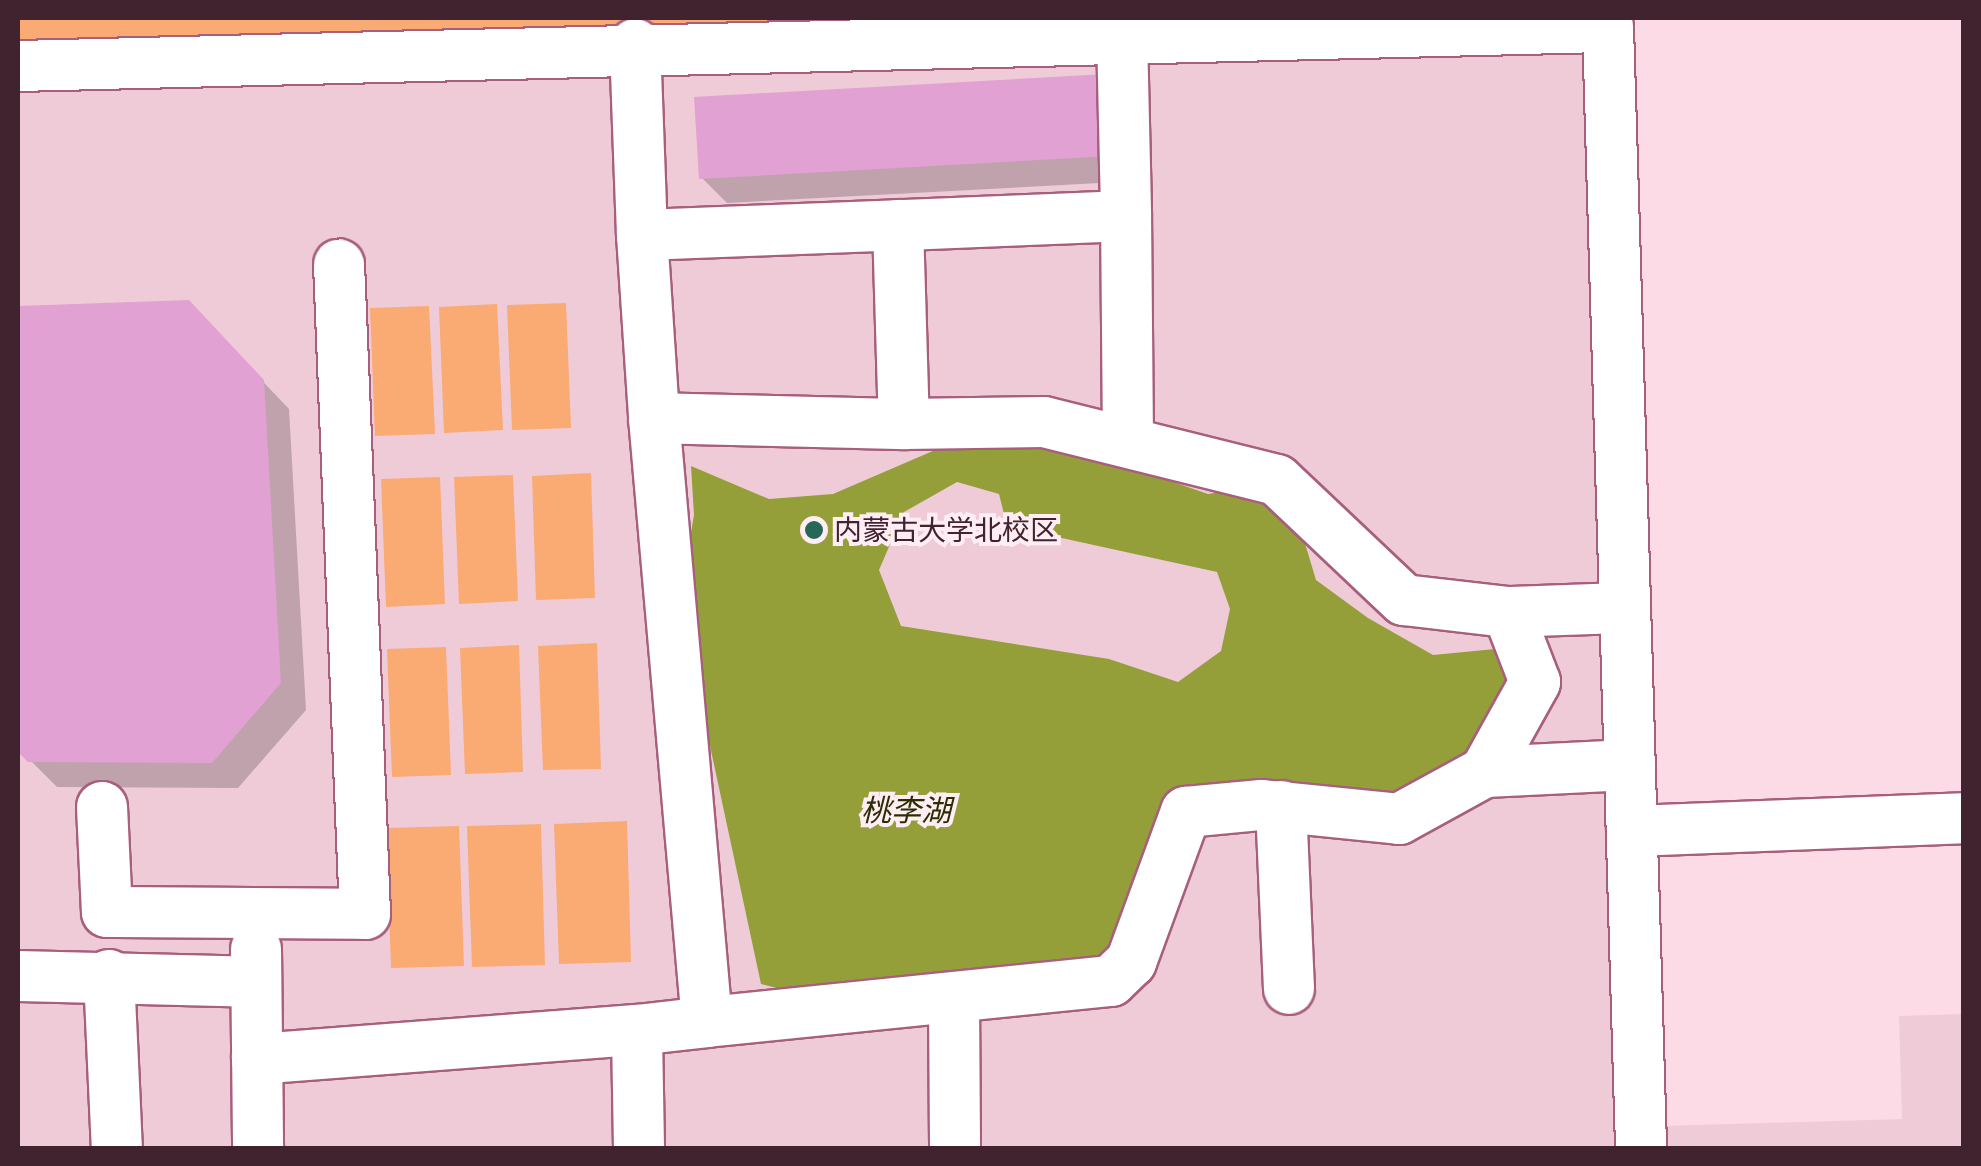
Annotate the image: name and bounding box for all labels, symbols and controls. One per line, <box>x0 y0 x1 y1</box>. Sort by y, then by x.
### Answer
place label: 内蒙古大学北校区 <box>834 513 1058 547</box>
marker: 内蒙古大学北校区 <box>803 519 825 541</box>
water label: 桃李湖 <box>861 792 951 828</box>

